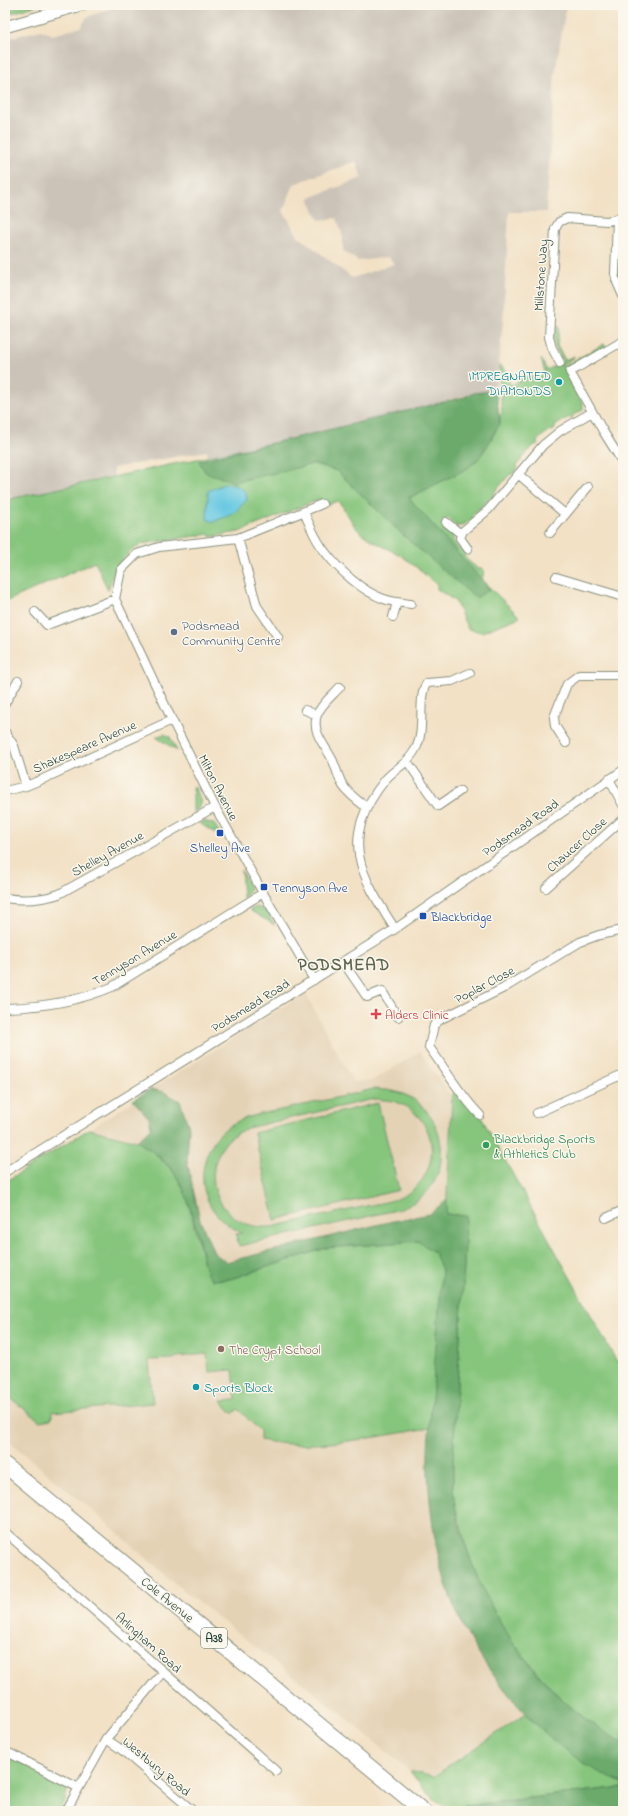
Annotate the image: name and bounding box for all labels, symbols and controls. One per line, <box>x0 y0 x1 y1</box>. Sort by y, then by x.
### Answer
street label: Millstone Way <box>530 238 554 312</box>
place label: IMPREGNATED DIAMONDS <box>468 367 551 401</box>
marker: IMPREGNATED DIAMONDS <box>554 377 564 387</box>
place label: Podsmead Community Centre <box>182 617 281 652</box>
marker: Podsmead Community Centre <box>169 627 179 637</box>
street label: Shakespeare Avenue <box>30 716 140 779</box>
street label: Milton Avenue <box>193 751 243 824</box>
street label: Podsmead Road <box>479 794 563 862</box>
street label: Chaucer Close <box>543 813 611 877</box>
street label: Shelley Avenue <box>68 827 148 883</box>
marker: Shelley Ave <box>215 828 225 838</box>
place label: Shelley Ave <box>190 839 250 859</box>
place label: Tennyson Ave <box>272 879 348 899</box>
marker: Tennyson Ave <box>259 882 269 892</box>
place label: Blackbridge <box>430 908 492 928</box>
marker: Blackbridge <box>418 911 428 921</box>
street label: Tennyson Avenue <box>89 926 181 992</box>
district label: PODSMEAD <box>298 953 390 978</box>
street label: Poplar Close <box>451 962 518 1009</box>
street label: Podsmead Road <box>208 974 294 1038</box>
place label: Alders Clinic <box>385 1006 449 1025</box>
marker: Alders Clinic <box>370 1008 382 1020</box>
place label: Blackbridge Sports & Athletics Club <box>493 1130 596 1164</box>
marker: Blackbridge Sports & Athletics Club <box>481 1140 491 1150</box>
place label: The Crypt School <box>229 1341 320 1361</box>
marker: The Crypt School <box>216 1344 226 1354</box>
place label: Sports Block <box>204 1379 273 1398</box>
marker: Sports Block <box>191 1382 201 1392</box>
street label: Cole Avenue <box>136 1573 198 1628</box>
street label: Arlingham Road <box>110 1608 186 1679</box>
road number: A38 <box>201 1628 227 1648</box>
street label: Westbury Road <box>117 1733 195 1803</box>

